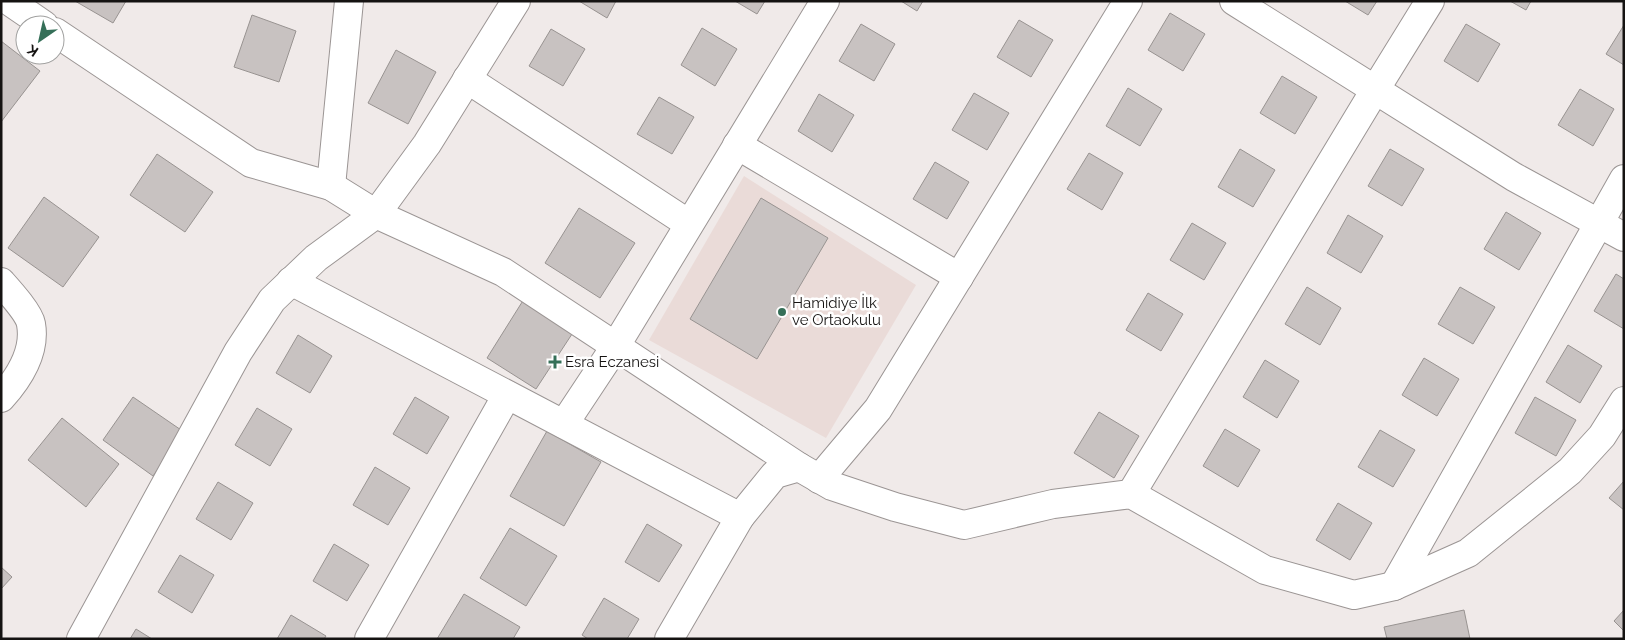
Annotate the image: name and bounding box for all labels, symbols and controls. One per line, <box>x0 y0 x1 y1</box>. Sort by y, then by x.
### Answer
north arrow <box>15 15 65 65</box>
text: K <box>24 41 41 60</box>
place label: Hamidiye İlk ve Ortaokulu <box>792 293 881 329</box>
marker: Hamidiye İlk ve Ortaokulu <box>776 306 788 318</box>
place label: Esra Eczanesi <box>565 353 659 371</box>
marker: Esra Eczanesi <box>549 356 561 368</box>

